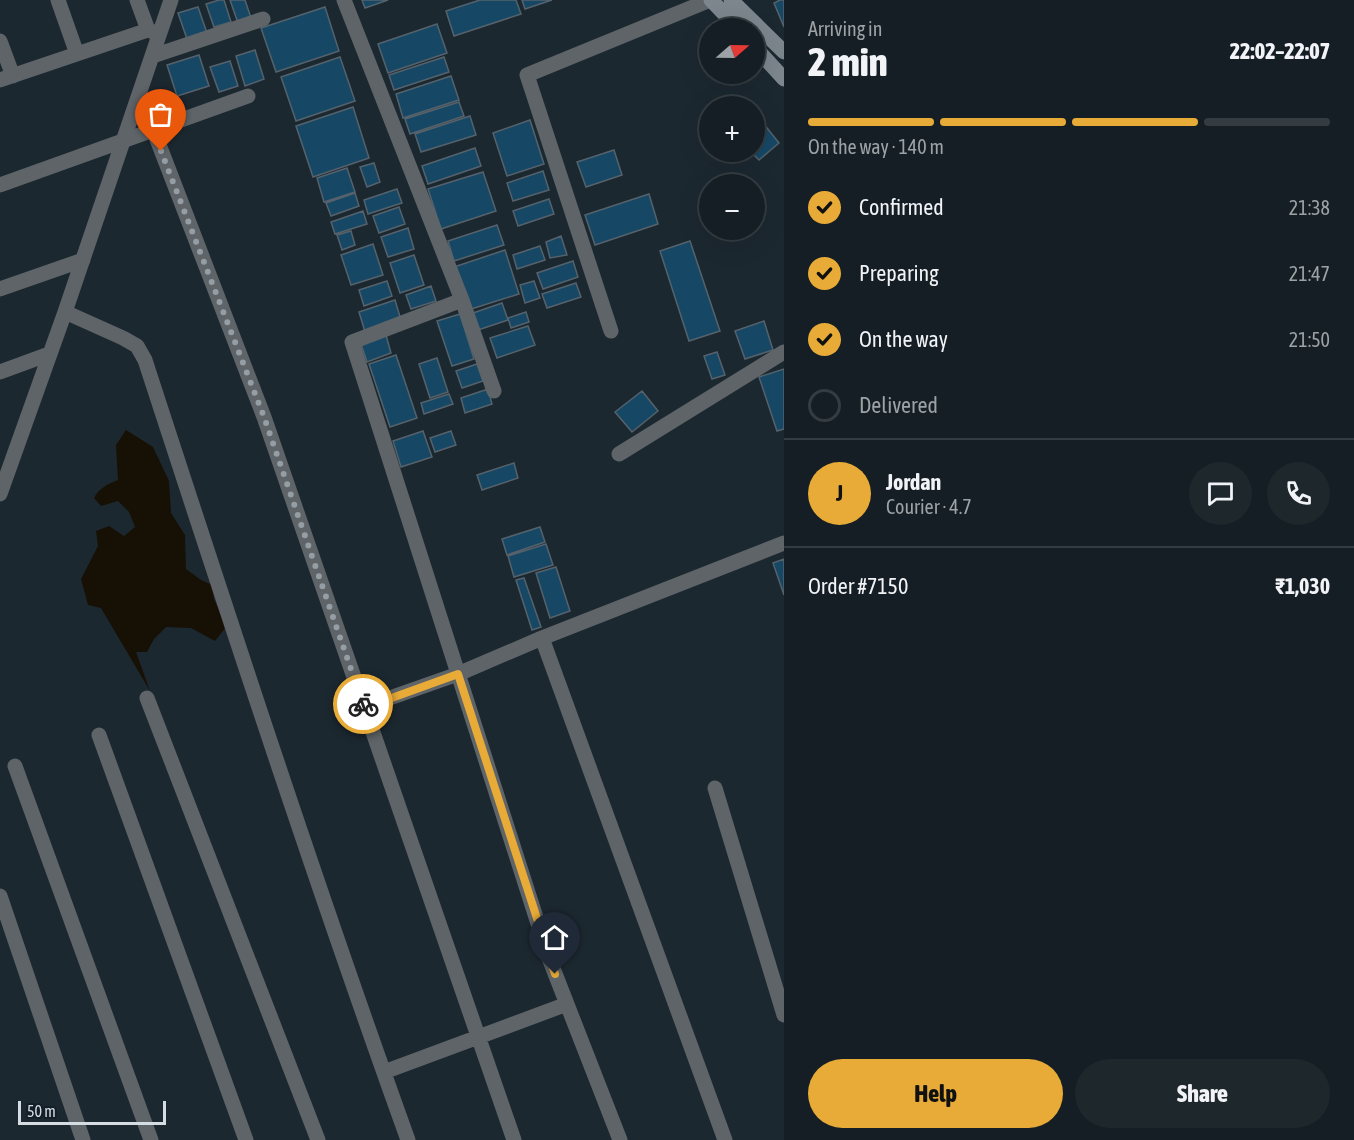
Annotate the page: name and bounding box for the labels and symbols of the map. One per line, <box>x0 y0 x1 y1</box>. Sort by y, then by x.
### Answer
north arrow <box>699 18 765 84</box>
pin <box>135 89 186 151</box>
courier <box>333 674 393 734</box>
pin <box>529 912 580 974</box>
scale bar <box>18 1098 166 1126</box>

